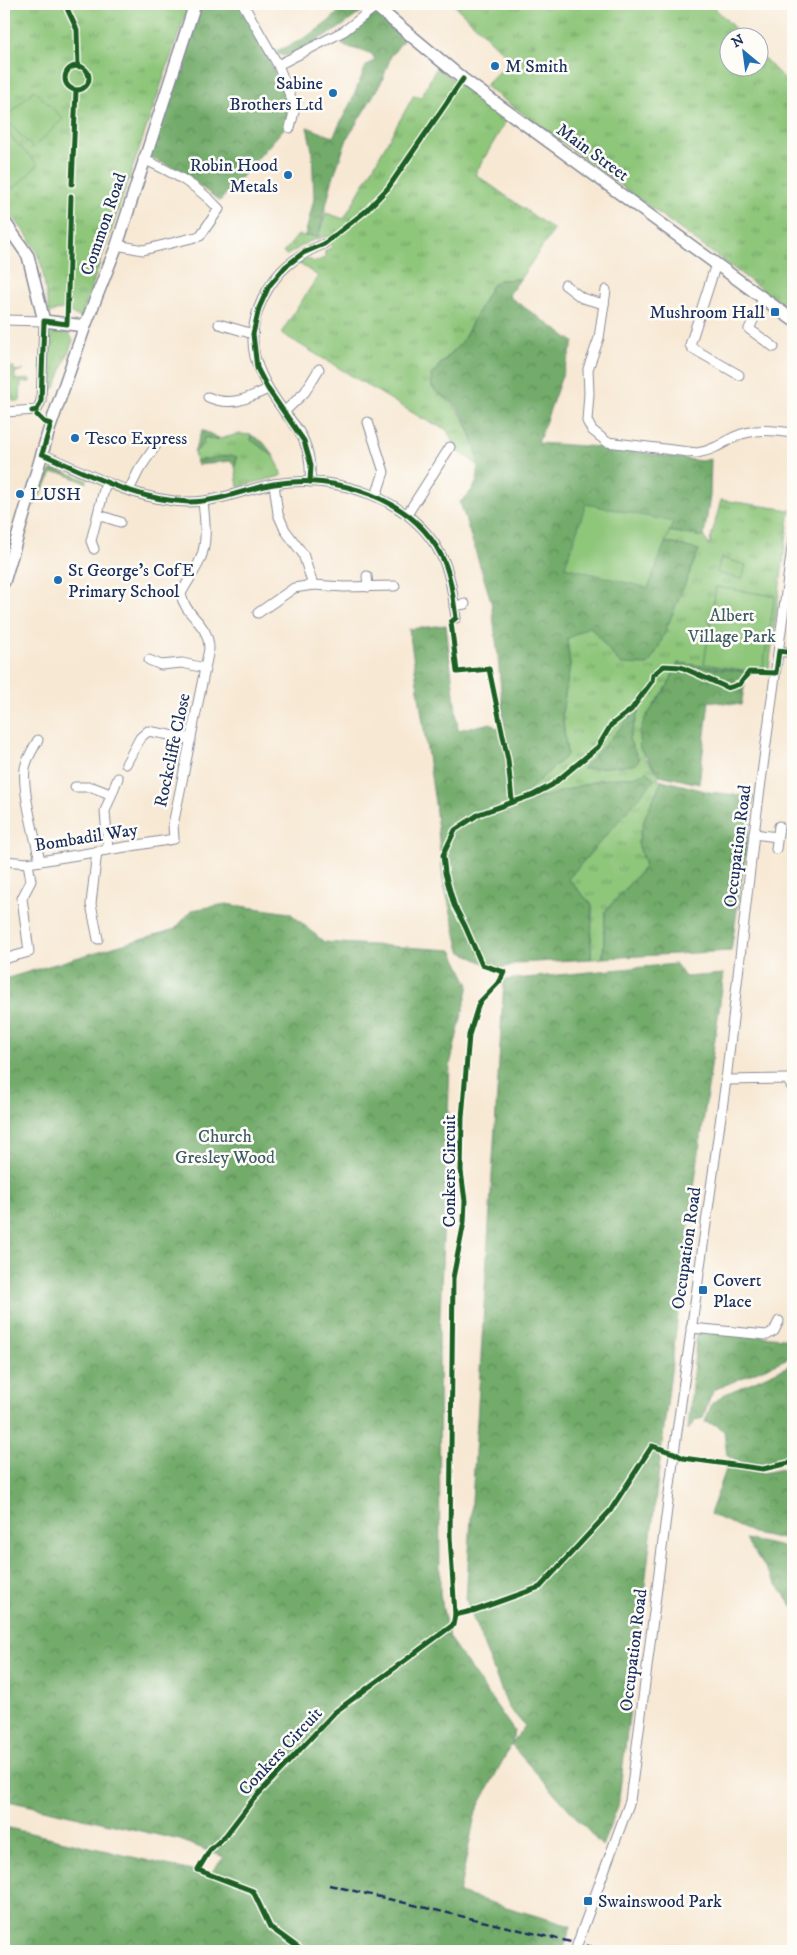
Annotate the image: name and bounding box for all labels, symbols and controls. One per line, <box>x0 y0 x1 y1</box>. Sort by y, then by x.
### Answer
north arrow <box>720 28 770 78</box>
text: N <box>729 31 748 52</box>
place label: M Smith <box>505 56 569 78</box>
marker: M Smith <box>489 60 501 72</box>
place label: Sabine Brothers Ltd <box>229 73 323 116</box>
marker: Sabine Brothers Ltd <box>327 87 339 99</box>
street label: Main Street <box>552 119 633 187</box>
place label: Robin Hood Metals <box>190 155 278 198</box>
marker: Robin Hood Metals <box>282 169 294 181</box>
street label: Common Road <box>76 170 132 278</box>
place label: Mushroom Hall <box>650 302 766 324</box>
marker: Mushroom Hall <box>769 306 781 318</box>
place label: Tesco Express <box>85 428 187 450</box>
marker: Tesco Express <box>69 432 81 444</box>
place label: LUSH <box>30 484 81 506</box>
marker: LUSH <box>14 488 26 500</box>
place label: St George's CofE Primary School <box>68 560 195 603</box>
marker: St George's CofE Primary School <box>52 574 64 586</box>
park label: Albert Village Park <box>687 605 776 648</box>
street label: Rockcliffe Close <box>150 691 196 809</box>
street label: Occupation Road <box>720 784 756 909</box>
street label: Bombadil Way <box>33 819 140 857</box>
street label: Conkers Circuit <box>439 1114 461 1227</box>
park label: Church Gresley Wood <box>175 1126 275 1169</box>
street label: Occupation Road <box>668 1186 706 1311</box>
place label: Covert Place <box>713 1270 762 1313</box>
marker: Covert Place <box>697 1284 709 1296</box>
street label: Occupation Road <box>616 1588 652 1713</box>
street label: Conkers Circuit <box>234 1703 327 1800</box>
place label: Swainswood Park <box>598 1891 722 1913</box>
marker: Swainswood Park <box>582 1895 594 1907</box>

